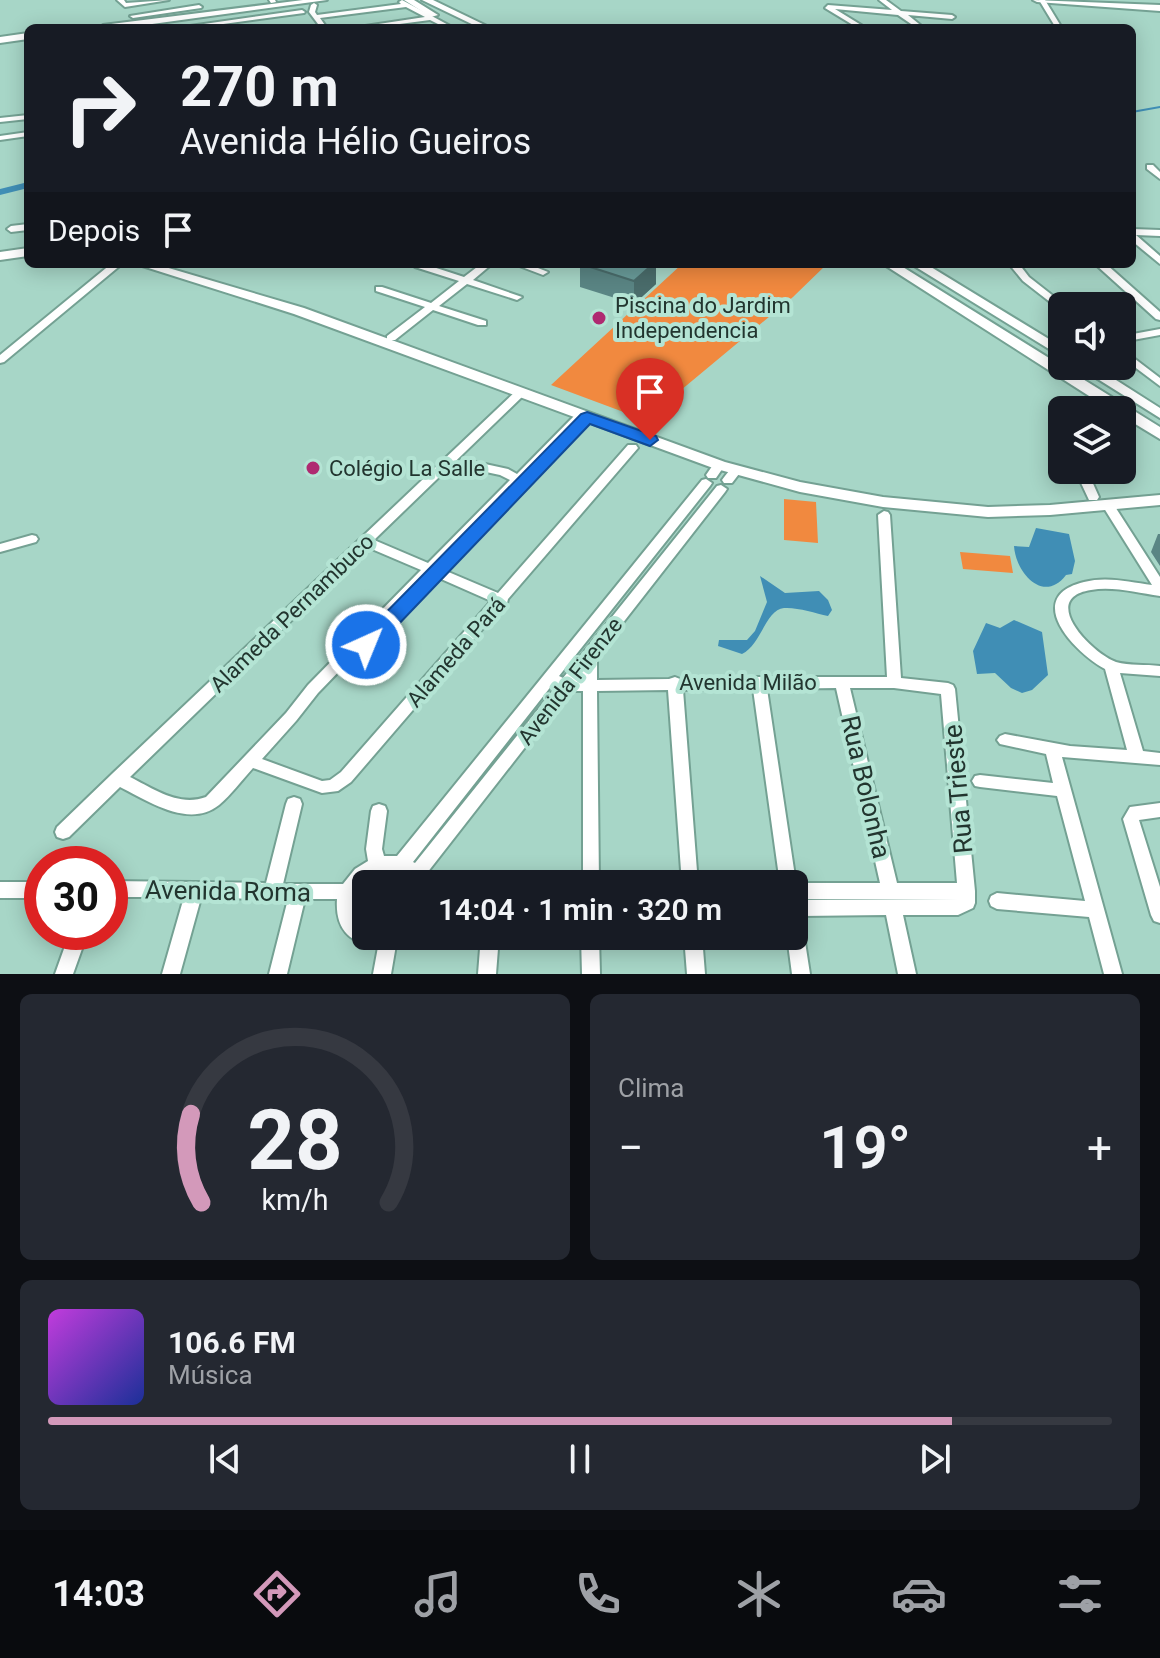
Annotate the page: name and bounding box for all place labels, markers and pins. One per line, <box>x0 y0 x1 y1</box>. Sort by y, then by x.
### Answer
place label: Piscina do Jardim Independencia <box>615 293 791 343</box>
marker: Piscina do Jardim Independencia <box>590 309 608 327</box>
pin <box>616 358 684 440</box>
place label: Colégio La Salle <box>329 456 485 481</box>
marker: Colégio La Salle <box>304 459 322 477</box>

